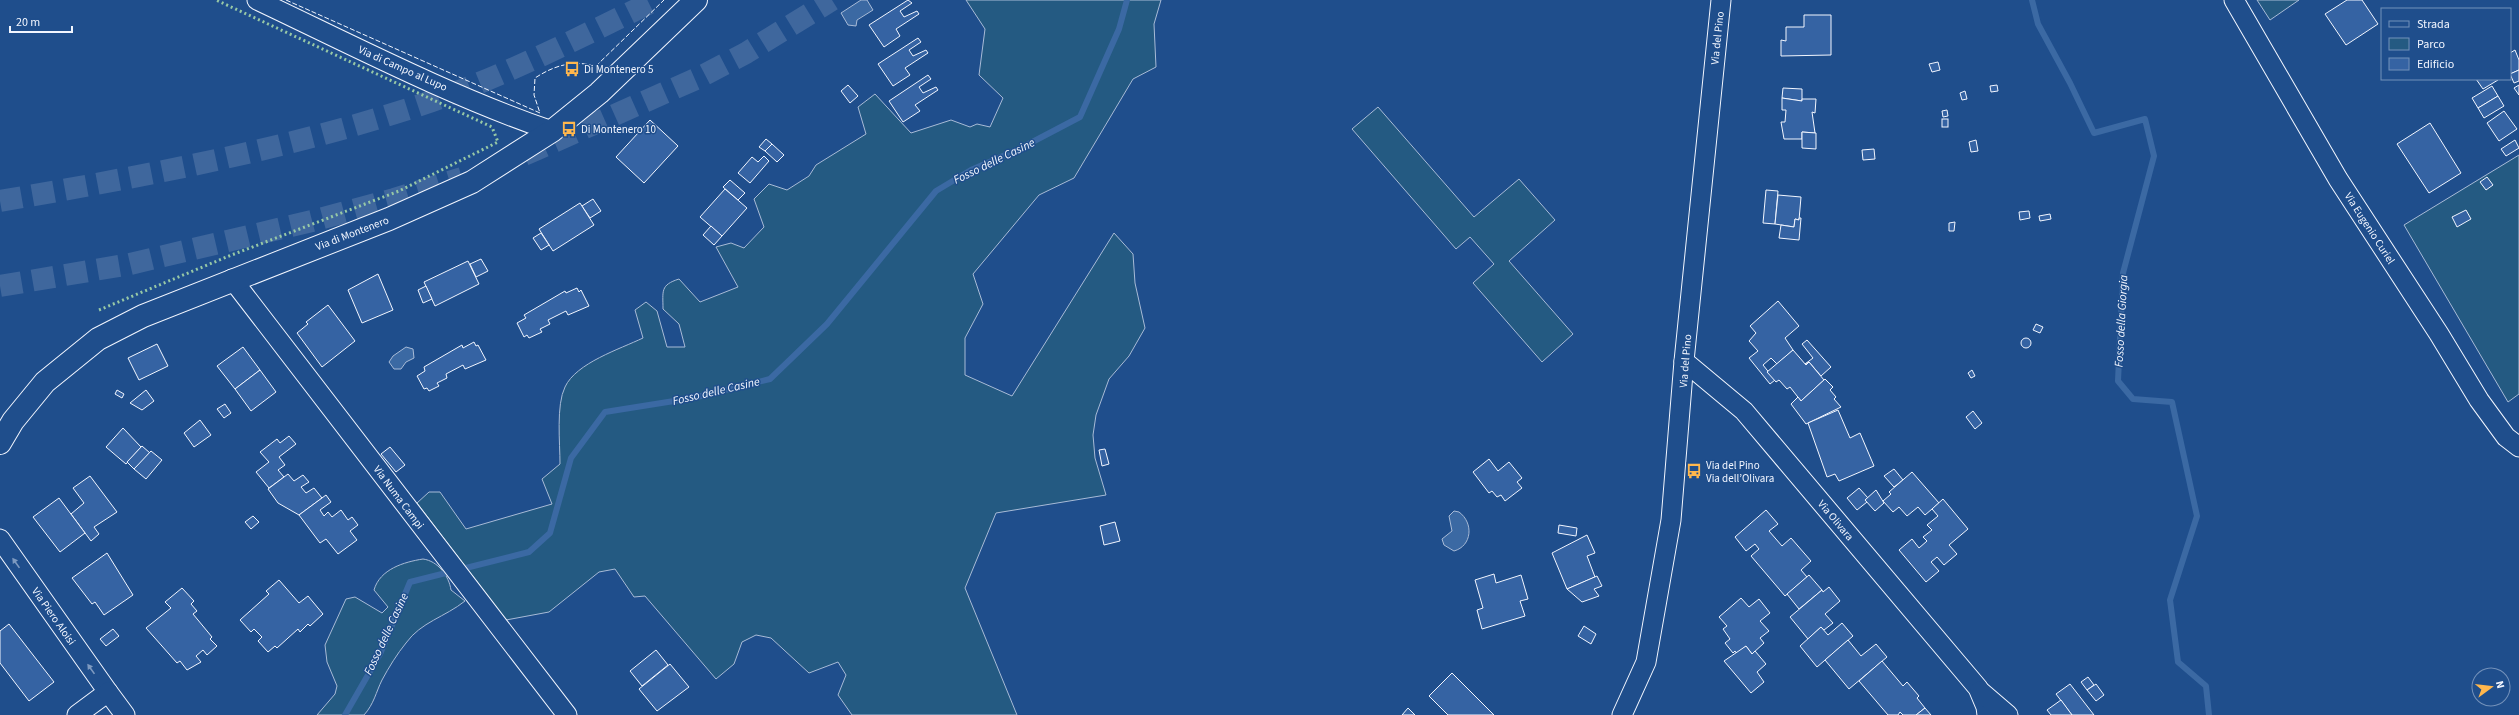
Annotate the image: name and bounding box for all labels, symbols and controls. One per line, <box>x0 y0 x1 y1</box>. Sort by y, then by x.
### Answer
scale bar <box>10 8 72 34</box>
legend <box>2381 8 2511 80</box>
street label: Via del Pino <box>1707 11 1728 65</box>
text: 20 m <box>16 14 40 31</box>
text: Strada <box>2417 16 2450 33</box>
text: Parco <box>2417 36 2445 53</box>
street label: Via di Campo al Lupo <box>356 42 450 95</box>
text: Edificio <box>2417 56 2454 73</box>
bus stop icon: Di Montenero 5 <box>563 60 581 78</box>
place label: Di Montenero 5 <box>584 62 653 77</box>
bus stop icon: Di Montenero 10 <box>560 120 578 138</box>
place label: Di Montenero 10 <box>581 122 656 137</box>
water label: Fosso delle Casine <box>950 134 1038 189</box>
street label: Via Eugenio Curiel <box>2341 190 2398 267</box>
street label: Via di Montenero <box>313 213 391 254</box>
water label: Fosso della Giorgia <box>2111 274 2132 368</box>
street label: Via del Pino <box>1676 334 1695 388</box>
water label: Fosso delle Casine <box>671 373 762 410</box>
place label: Via del Pino Via dell’Olivara <box>1706 458 1774 486</box>
bus stop icon: Via del Pino Via dell’Olivara <box>1685 462 1703 480</box>
street label: Via Numa Campi <box>370 463 427 532</box>
street label: Via Olivara <box>1814 497 1857 544</box>
one-way arrow <box>12 557 20 568</box>
street label: Via Piero Aloisi <box>28 584 79 648</box>
water label: Fosso delle Casine <box>360 590 413 678</box>
one-way arrow <box>87 664 95 674</box>
north arrow <box>2471 667 2511 707</box>
text: N <box>2492 679 2508 690</box>

